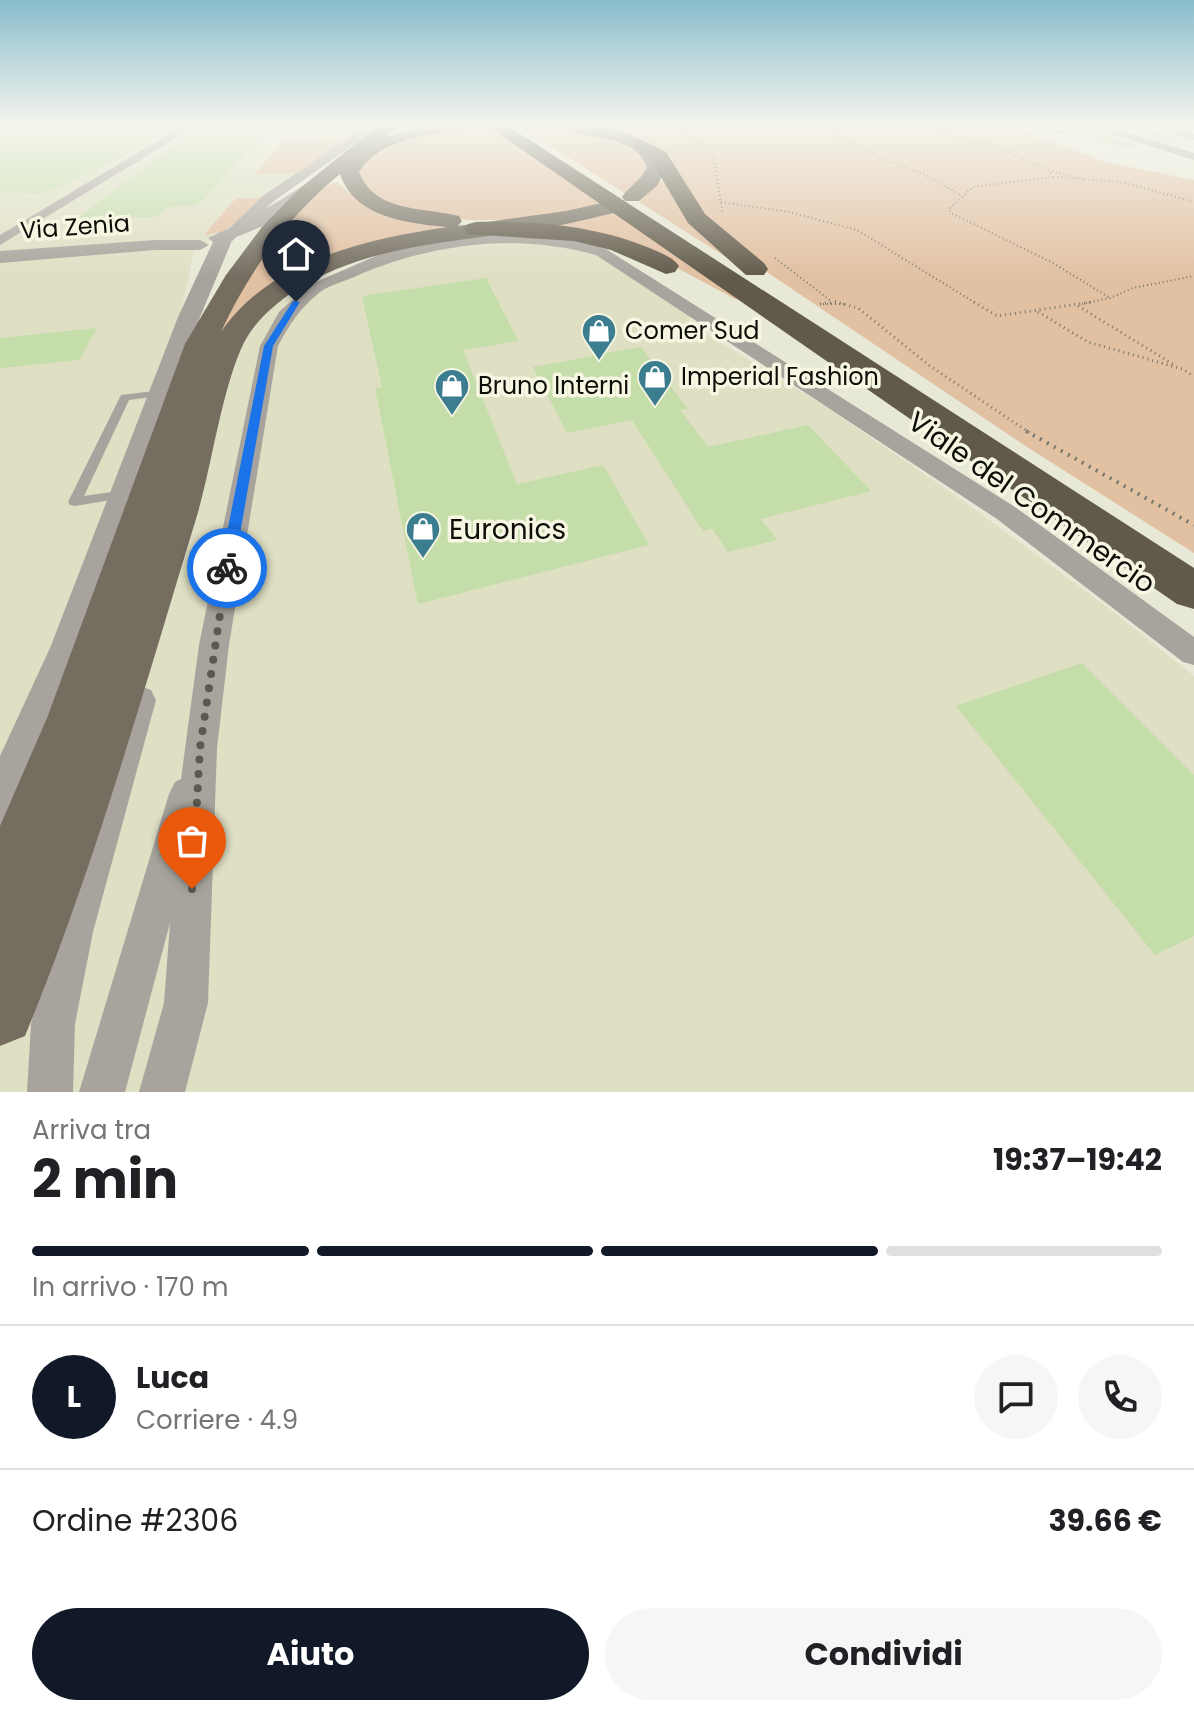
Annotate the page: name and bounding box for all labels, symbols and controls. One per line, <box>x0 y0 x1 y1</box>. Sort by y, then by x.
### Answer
street label: Via Zenia <box>19 206 131 247</box>
pin <box>262 220 330 302</box>
icon: home <box>274 232 318 276</box>
shop icon: Comer Sud <box>580 312 618 362</box>
place label: Comer Sud <box>625 314 760 347</box>
shop icon: Imperial Fashion <box>636 358 674 408</box>
place label: Imperial Fashion <box>681 360 879 393</box>
shop icon: Bruno Interni <box>433 367 471 417</box>
place label: Bruno Interni <box>478 369 629 402</box>
street label: Viale del Commercio <box>900 402 1163 603</box>
shop icon: Euronics <box>404 510 442 560</box>
place label: Euronics <box>449 510 566 549</box>
courier <box>187 528 267 608</box>
icon: bike <box>205 546 249 590</box>
pin <box>158 807 226 889</box>
icon: bag <box>170 819 214 863</box>
text: Arriva tra <box>32 1112 151 1148</box>
text: 19:37–19:42 <box>993 1138 1162 1181</box>
text: 2 min <box>32 1143 178 1216</box>
text: In arrivo · 170 m <box>32 1269 229 1305</box>
button: chat <box>974 1355 1058 1439</box>
button: phone <box>1078 1355 1162 1439</box>
text: Luca <box>136 1356 209 1399</box>
text: L <box>67 1375 81 1418</box>
text: Corriere · 4.9 <box>136 1402 298 1438</box>
text: Ordine #2306 <box>32 1499 238 1542</box>
text: 39.66 € <box>1048 1499 1162 1542</box>
button: Aiuto <box>32 1608 589 1700</box>
button: Condividi <box>605 1608 1162 1700</box>

